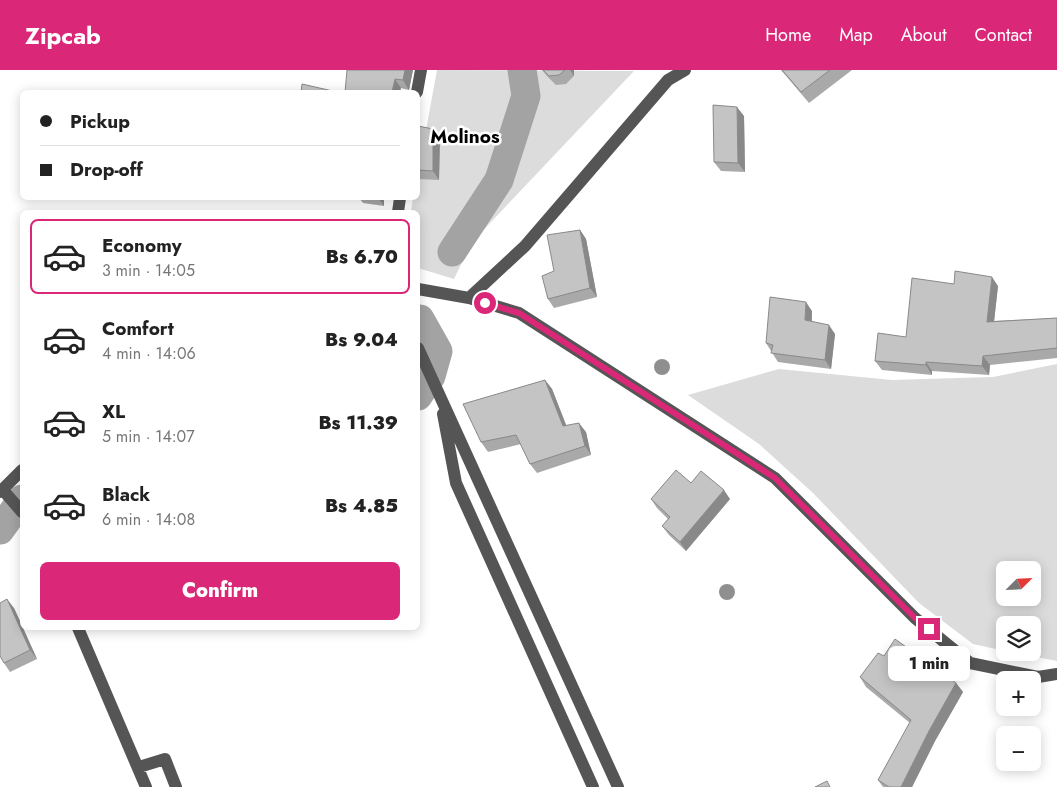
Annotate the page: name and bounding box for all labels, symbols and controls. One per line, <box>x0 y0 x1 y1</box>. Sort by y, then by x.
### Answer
text: Zipcab <box>25 18 101 53</box>
text: Home <box>765 22 811 48</box>
text: Map <box>839 22 873 48</box>
text: About <box>901 22 946 48</box>
text: Contact <box>974 22 1032 48</box>
text: Pickup <box>70 108 130 135</box>
district label: Molinos <box>430 123 500 150</box>
text: Drop-off <box>70 156 143 183</box>
text: Economy <box>102 232 182 259</box>
icon: car <box>42 234 87 279</box>
text: Bs 6.70 <box>326 243 398 270</box>
text: 3 min · 14:05 <box>102 259 195 282</box>
route start <box>474 292 496 314</box>
text: Comfort <box>102 315 174 342</box>
icon: car <box>42 317 87 362</box>
text: Bs 9.04 <box>325 326 398 353</box>
text: 4 min · 14:06 <box>102 342 196 365</box>
text: XL <box>102 398 125 425</box>
icon: car <box>42 400 87 445</box>
text: Bs 11.39 <box>318 409 398 436</box>
text: 5 min · 14:07 <box>102 425 195 448</box>
text: Black <box>102 481 150 508</box>
icon: car <box>42 483 87 528</box>
text: Bs 4.85 <box>325 492 398 519</box>
text: 6 min · 14:08 <box>102 508 195 531</box>
north arrow <box>996 561 1041 606</box>
map controls <box>996 561 1041 771</box>
button: Confirm <box>40 562 400 620</box>
button: layers <box>996 616 1041 661</box>
route end <box>918 618 940 640</box>
callout: 1 min <box>888 646 970 682</box>
text: 1 min <box>909 652 949 675</box>
button: + <box>996 671 1041 716</box>
button: − <box>996 726 1041 771</box>

